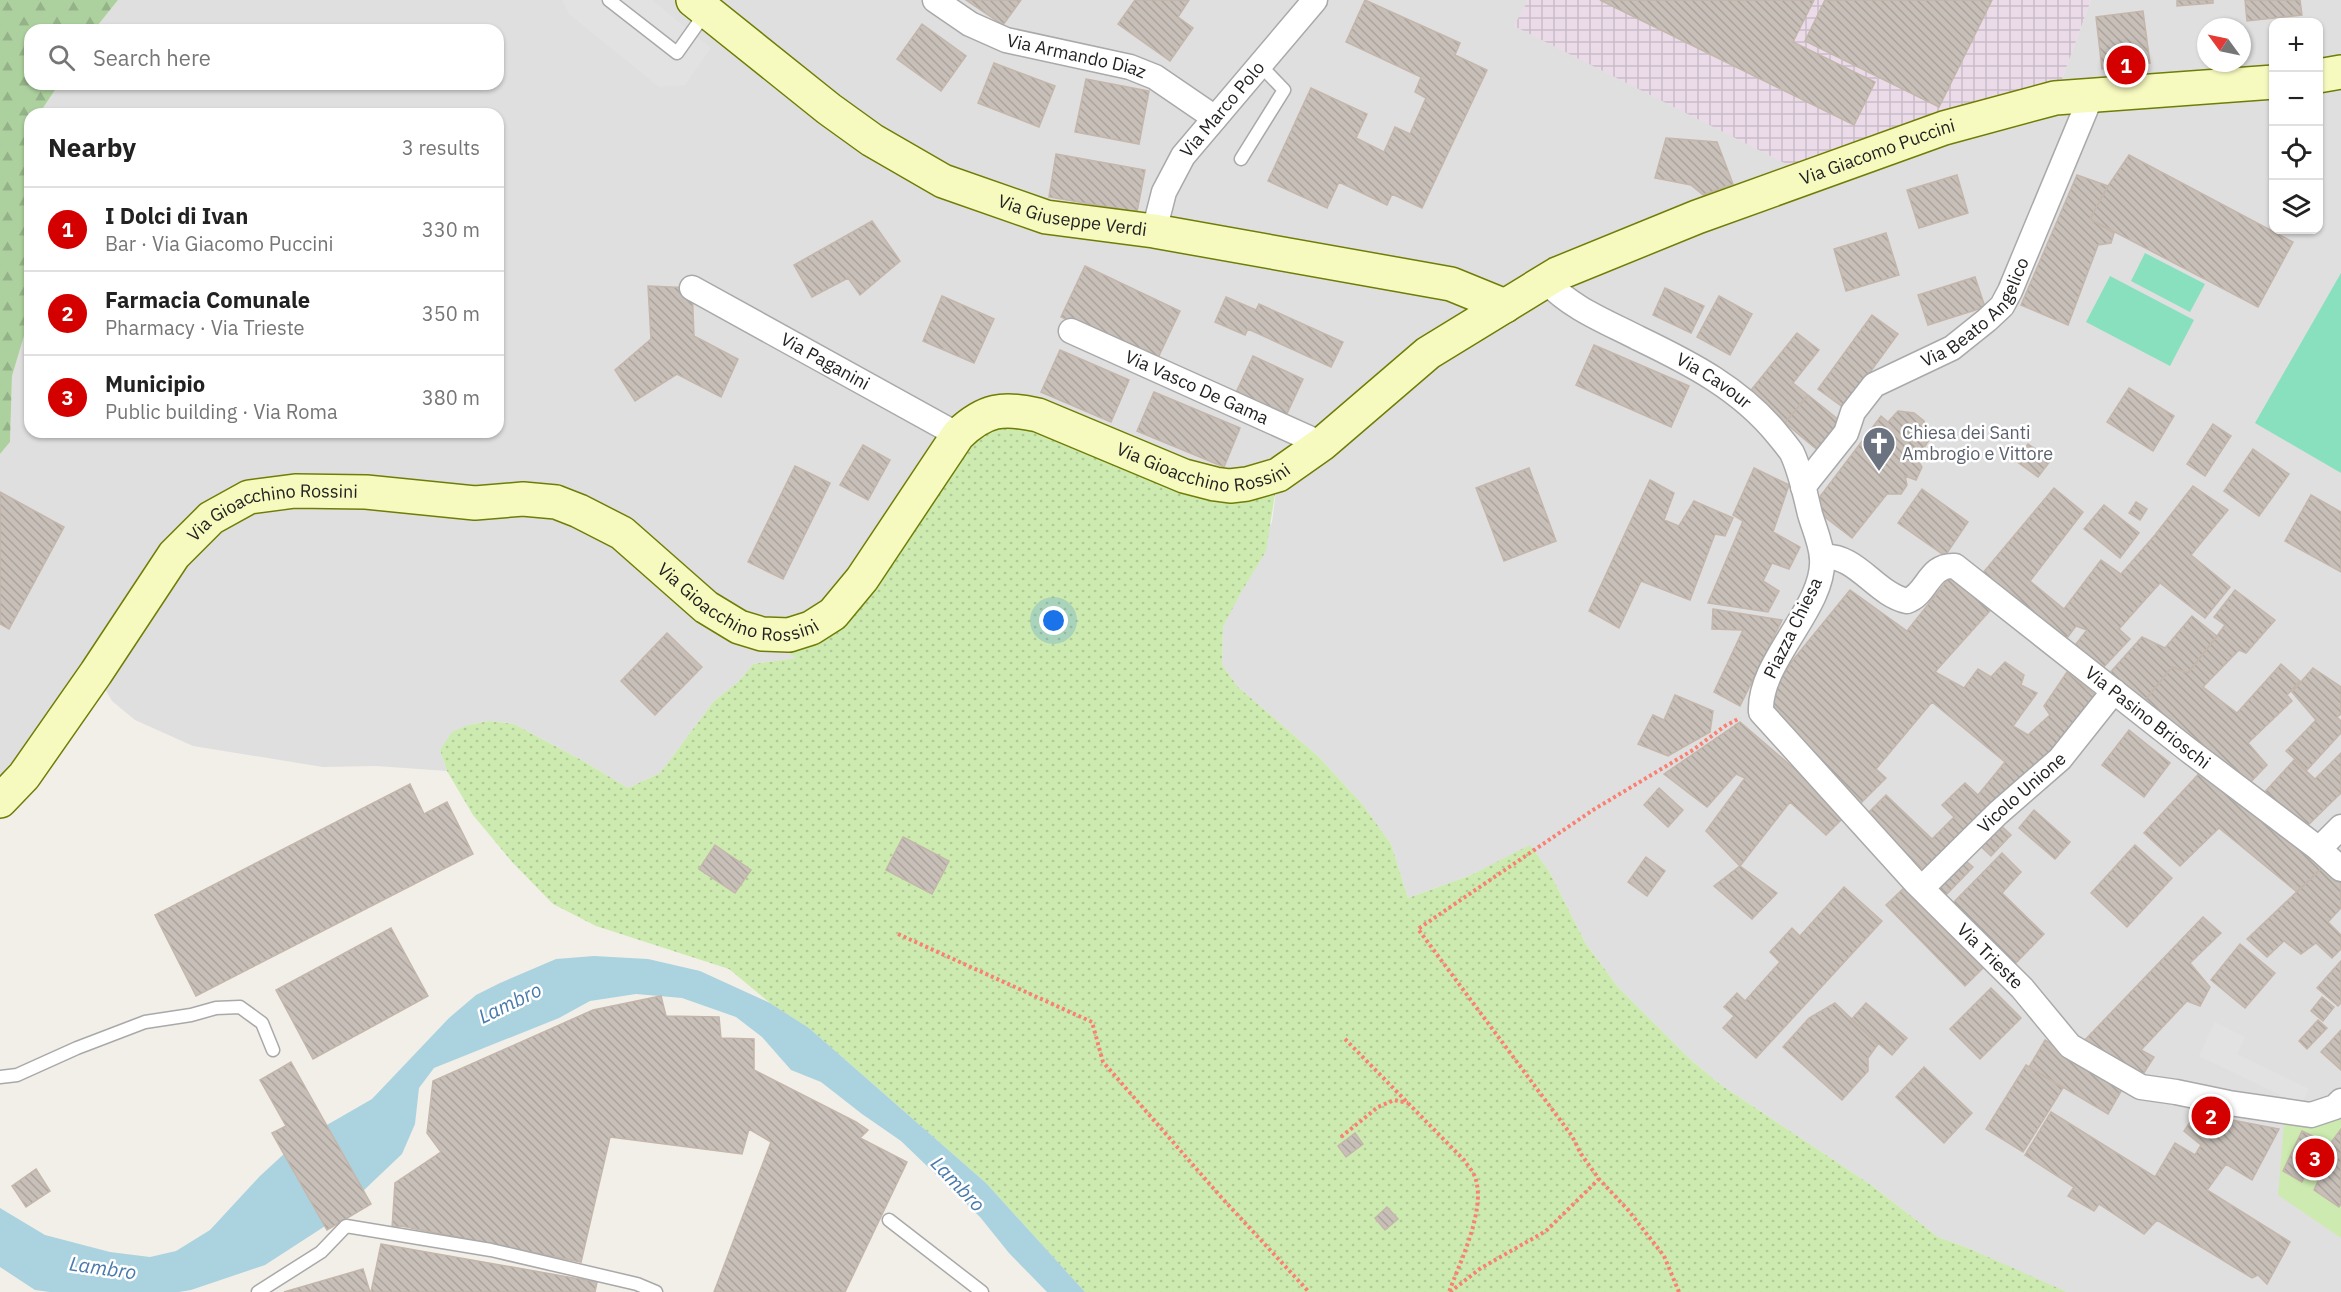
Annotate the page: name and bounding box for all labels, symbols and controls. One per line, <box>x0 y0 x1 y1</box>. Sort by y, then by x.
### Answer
north arrow <box>2197 18 2251 72</box>
map controls <box>2269 18 2323 234</box>
button: + <box>2269 18 2323 72</box>
search box <box>24 24 504 90</box>
street label: Via Armando Diaz <box>1005 28 1150 83</box>
icon: search <box>45 41 78 74</box>
pin: 1 <box>2106 42 2146 88</box>
text: Search here <box>93 43 211 72</box>
street label: Via Marco Polo <box>1175 56 1269 162</box>
button: − <box>2269 72 2323 126</box>
street label: Via Giacomo Puccini <box>1796 114 1958 190</box>
button: locate <box>2269 126 2323 180</box>
text: Nearby <box>48 130 136 164</box>
text: 3 results <box>402 134 480 161</box>
button: layers <box>2269 180 2323 234</box>
street label: Via Giuseppe Verdi <box>995 189 1148 241</box>
text: I Dolci di Ivan <box>105 201 249 230</box>
text: 1 <box>62 216 74 243</box>
text: 330 m <box>422 216 480 243</box>
text: Bar · Via Giacomo Puccini <box>105 230 334 257</box>
street label: Via Beato Angelico <box>1917 254 2034 372</box>
text: Farmacia Comunale <box>105 285 310 314</box>
text: 2 <box>62 300 74 327</box>
text: 350 m <box>422 300 480 327</box>
text: Pharmacy · Via Trieste <box>105 314 305 341</box>
street label: Via Paganini <box>777 327 874 395</box>
street label: Via Vasco De Gama <box>1122 345 1273 430</box>
street label: Via Cavour <box>1672 347 1757 414</box>
text: Municipio <box>105 369 205 398</box>
text: 3 <box>62 384 74 411</box>
text: 380 m <box>422 384 480 411</box>
text: Public building · Via Roma <box>105 398 338 425</box>
place label: Chiesa dei Santi Ambrogio e Vittore <box>1902 421 2053 465</box>
church icon: Chiesa dei Santi Ambrogio e Vittore <box>1861 425 1897 472</box>
street label: Via Gioacchino Rossini <box>1113 437 1295 497</box>
street label: Via Gioacchino Rossini <box>182 479 358 546</box>
street label: Via Gioacchino Rossini <box>653 557 823 646</box>
street label: Piazza Chiesa <box>1758 573 1827 682</box>
your location <box>1039 606 1068 635</box>
street label: Via Pasino Brioschi <box>2081 661 2215 774</box>
street label: Vicolo Unione <box>1972 747 2071 838</box>
street label: Via Trieste <box>1952 918 2029 994</box>
water label: Lambro <box>473 976 546 1030</box>
pin: 2 <box>2192 1094 2230 1138</box>
pin: 3 <box>2296 1136 2334 1180</box>
water label: Lambro <box>925 1150 992 1217</box>
water label: Lambro <box>68 1249 138 1286</box>

